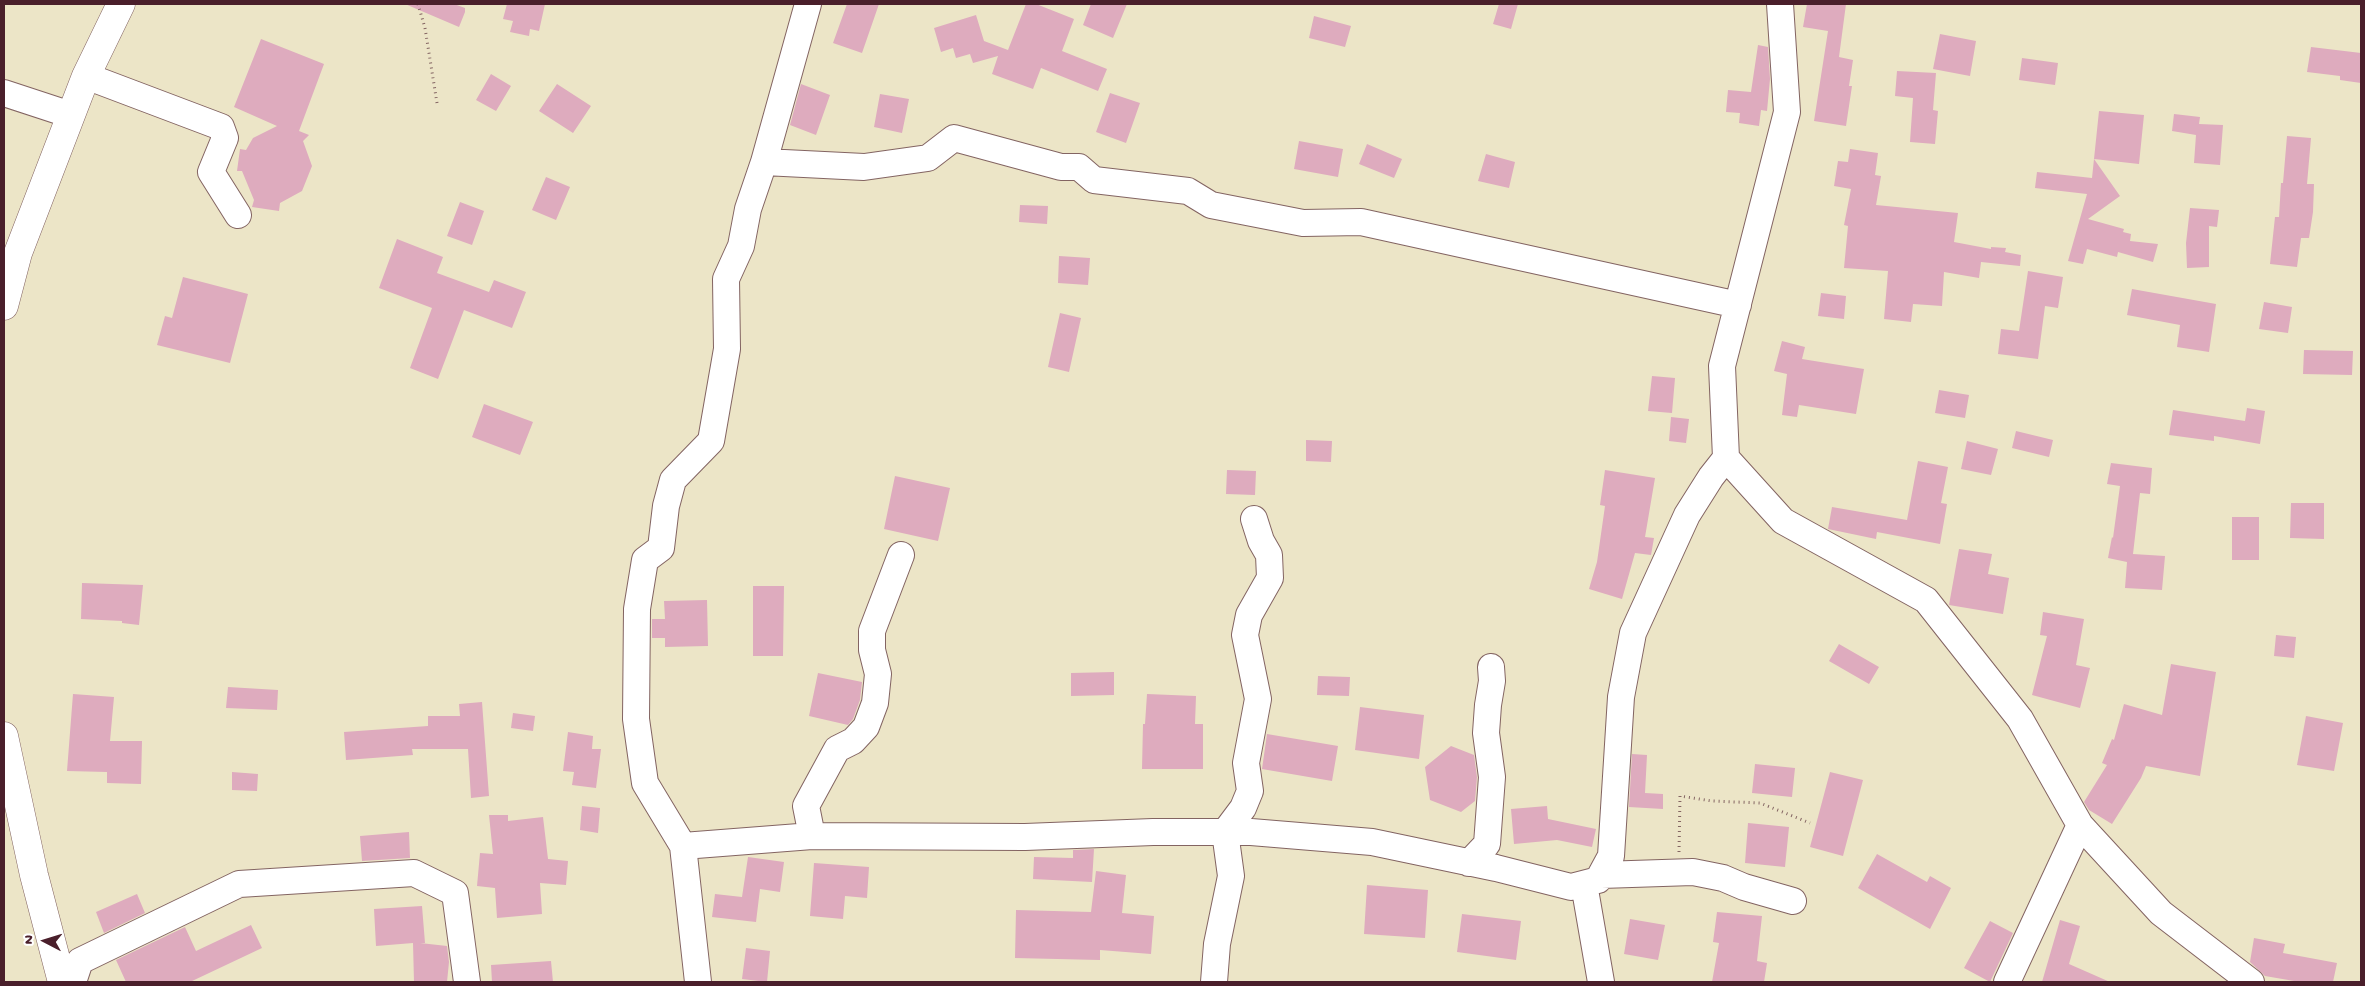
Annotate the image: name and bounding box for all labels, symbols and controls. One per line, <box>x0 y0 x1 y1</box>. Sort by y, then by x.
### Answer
north arrow <box>20 916 70 966</box>
text: N <box>21 934 38 945</box>

